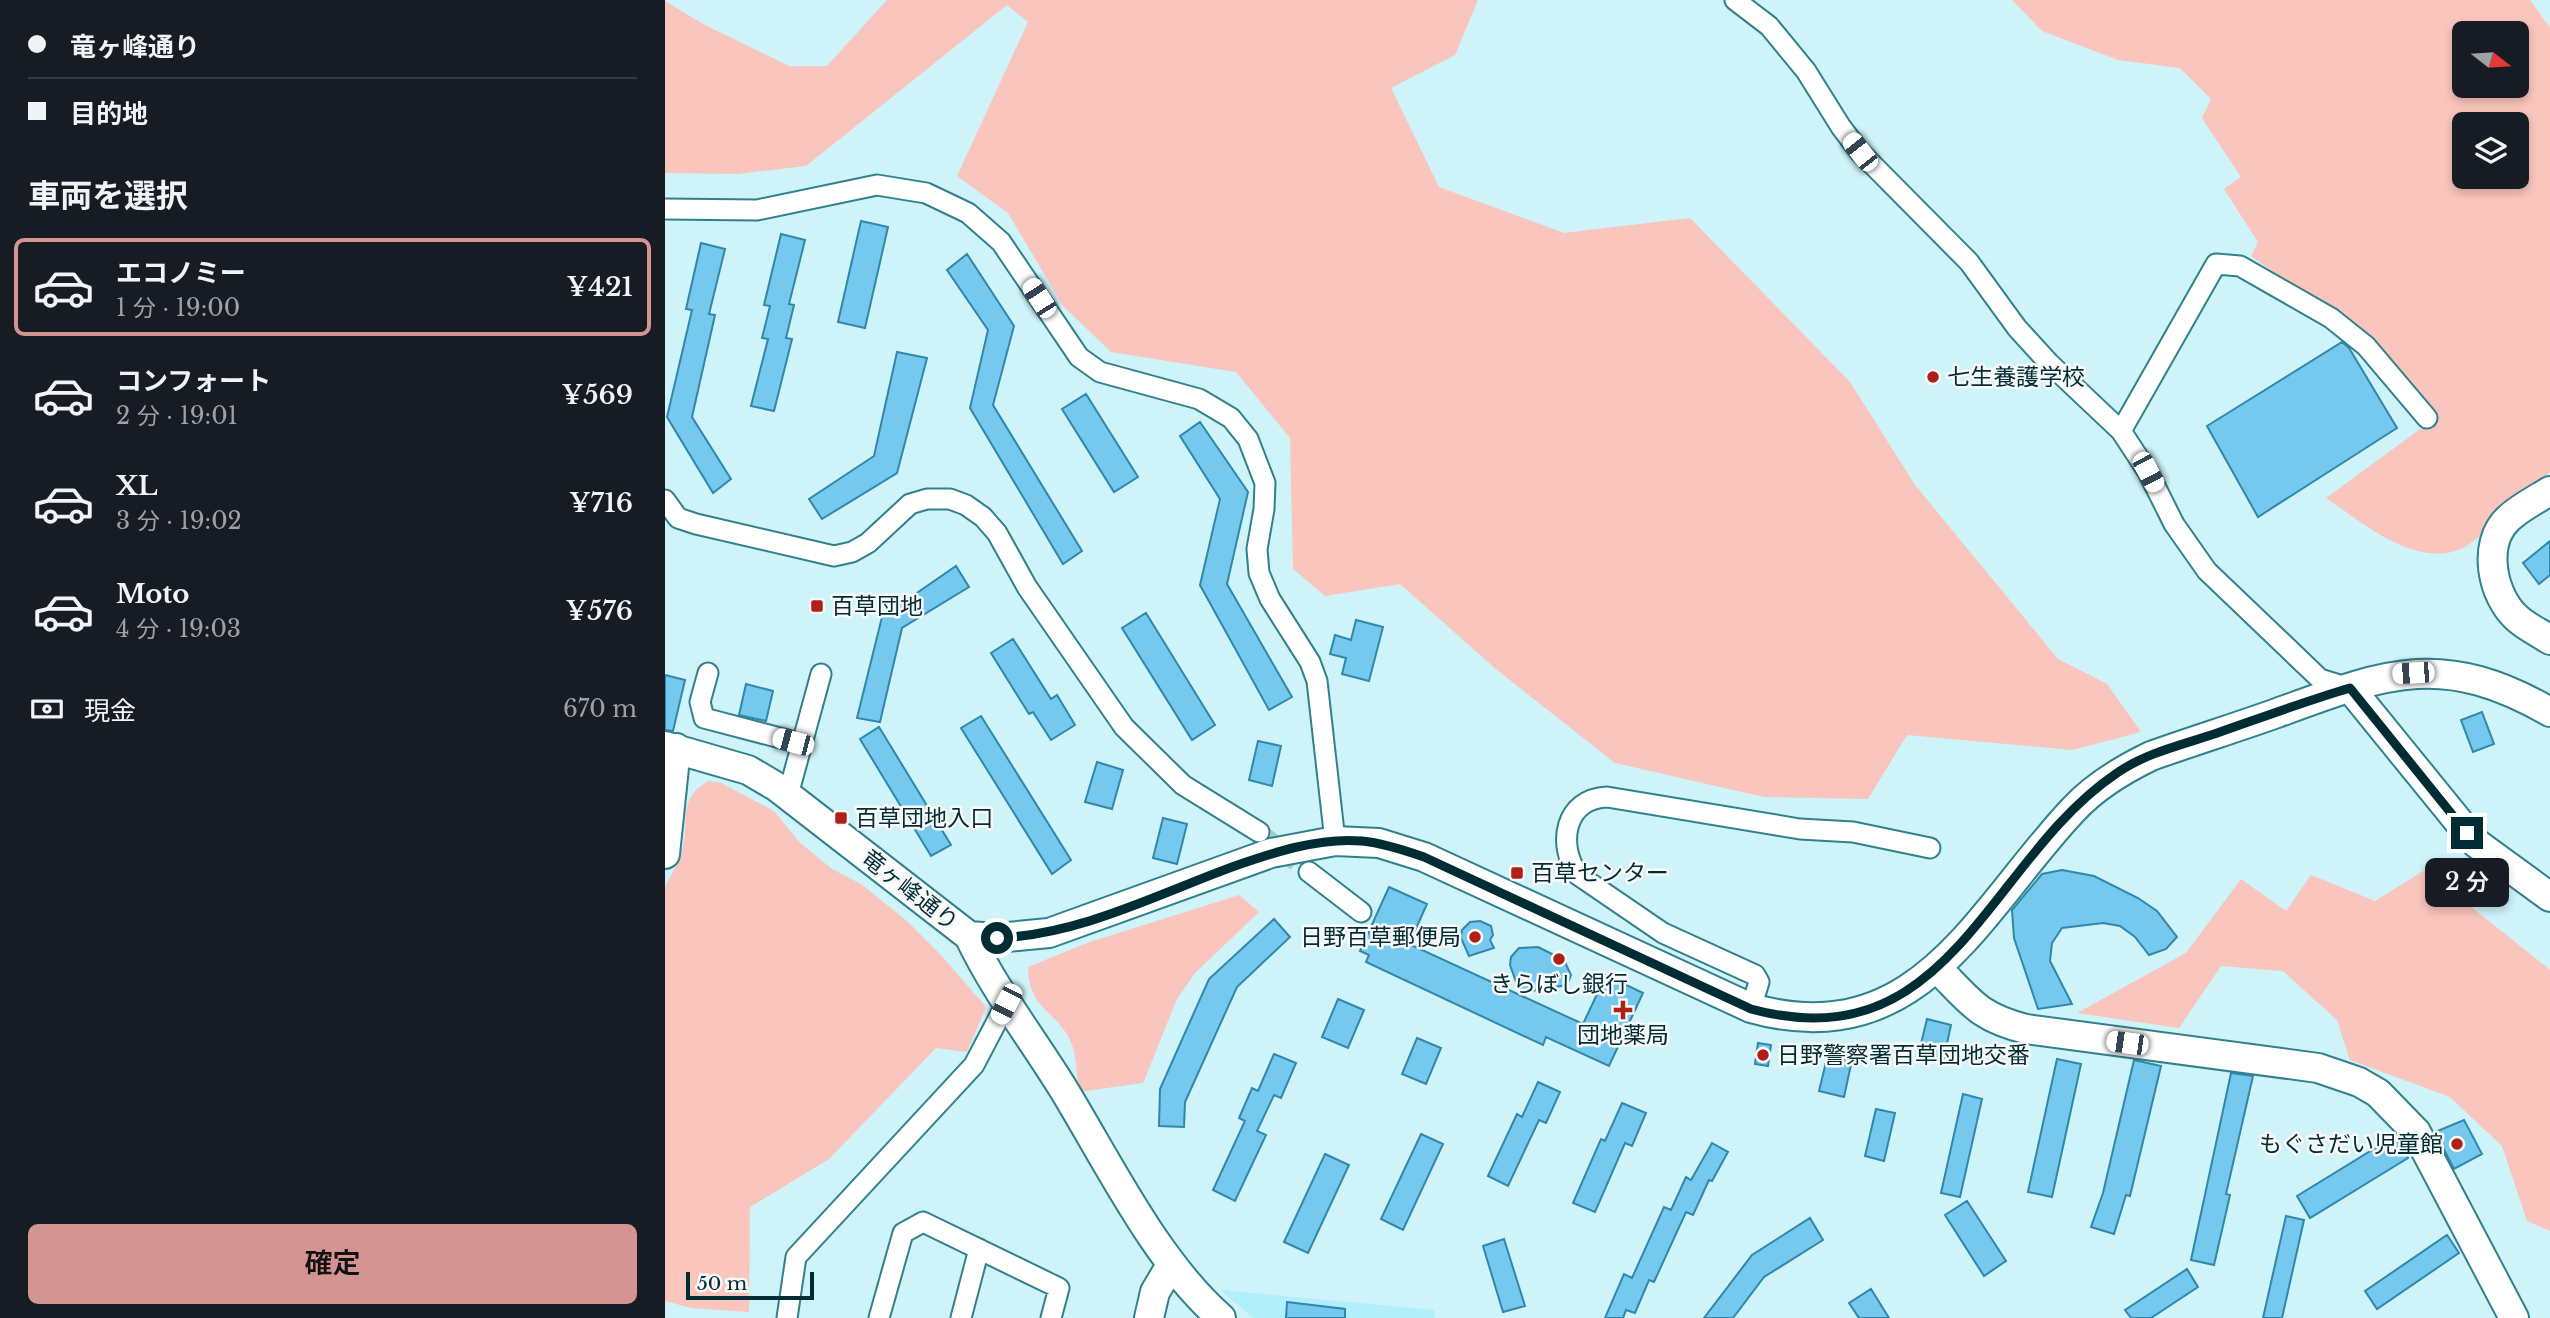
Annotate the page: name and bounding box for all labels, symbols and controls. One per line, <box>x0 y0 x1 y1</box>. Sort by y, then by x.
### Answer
north arrow <box>2452 21 2529 98</box>
map controls <box>2452 21 2529 189</box>
text: 竜ヶ峰通り <box>70 31 200 63</box>
text: 目的地 <box>70 98 148 130</box>
button: layers <box>2452 112 2529 189</box>
car <box>1839 129 1882 175</box>
text: 車両を選択 <box>28 176 188 216</box>
icon: car <box>32 256 95 319</box>
text: エコノミー <box>116 257 246 289</box>
text: ¥421 <box>567 271 633 303</box>
car <box>1019 275 1060 321</box>
text: 1 分 · 19:00 <box>116 294 240 322</box>
place label: 七生養護学校 <box>1947 363 2085 391</box>
icon: car <box>32 364 95 427</box>
text: コンフォート <box>116 365 271 397</box>
marker: 七生養護学校 <box>1925 369 1941 385</box>
text: ¥569 <box>562 379 633 411</box>
text: 2 分 · 19:01 <box>116 402 238 430</box>
car <box>2129 449 2168 495</box>
text: XL <box>116 470 158 502</box>
icon: car <box>32 472 95 535</box>
text: ¥716 <box>569 487 633 519</box>
text: 3 分 · 19:02 <box>116 507 242 535</box>
text: Moto <box>116 578 189 610</box>
icon: car <box>32 580 95 643</box>
place label: 百草団地 <box>831 592 923 620</box>
text: ¥576 <box>565 595 633 627</box>
marker: 百草団地 <box>809 598 825 614</box>
text: 4 分 · 19:03 <box>116 615 241 643</box>
car <box>2392 661 2435 685</box>
icon: cash <box>28 690 66 728</box>
text: 現金 <box>84 695 136 727</box>
text: 670 m <box>563 695 637 723</box>
car <box>770 726 817 758</box>
place label: 百草団地入口 <box>855 804 993 832</box>
marker: 百草団地入口 <box>833 810 849 826</box>
route end <box>2451 817 2483 849</box>
street label: 竜ヶ峰通り <box>856 844 964 936</box>
callout: 2 分 <box>2425 858 2509 906</box>
place label: 百草センター <box>1531 859 1669 887</box>
marker: 百草センター <box>1509 865 1525 881</box>
text: 2 分 <box>2445 868 2489 896</box>
route start <box>981 922 1013 954</box>
place label: 日野百草郵便局 <box>1300 923 1461 951</box>
marker: 日野百草郵便局 <box>1467 929 1483 945</box>
marker: きらぼし銀行 <box>1551 951 1567 967</box>
place label: きらぼし銀行 <box>1490 970 1628 998</box>
car <box>988 981 1025 1027</box>
marker: 団地薬局 <box>1615 1002 1631 1018</box>
place label: 団地薬局 <box>1577 1021 1669 1049</box>
car <box>2105 1030 2150 1056</box>
place label: 日野警察署百草団地交番 <box>1777 1041 2030 1069</box>
marker: 日野警察署百草団地交番 <box>1755 1047 1771 1063</box>
place label: もぐさだい児童館 <box>2259 1130 2443 1158</box>
marker: もぐさだい児童館 <box>2449 1136 2465 1152</box>
button: 確定 <box>28 1224 637 1304</box>
scale bar <box>686 1269 814 1301</box>
text: 50 m <box>697 1272 747 1295</box>

